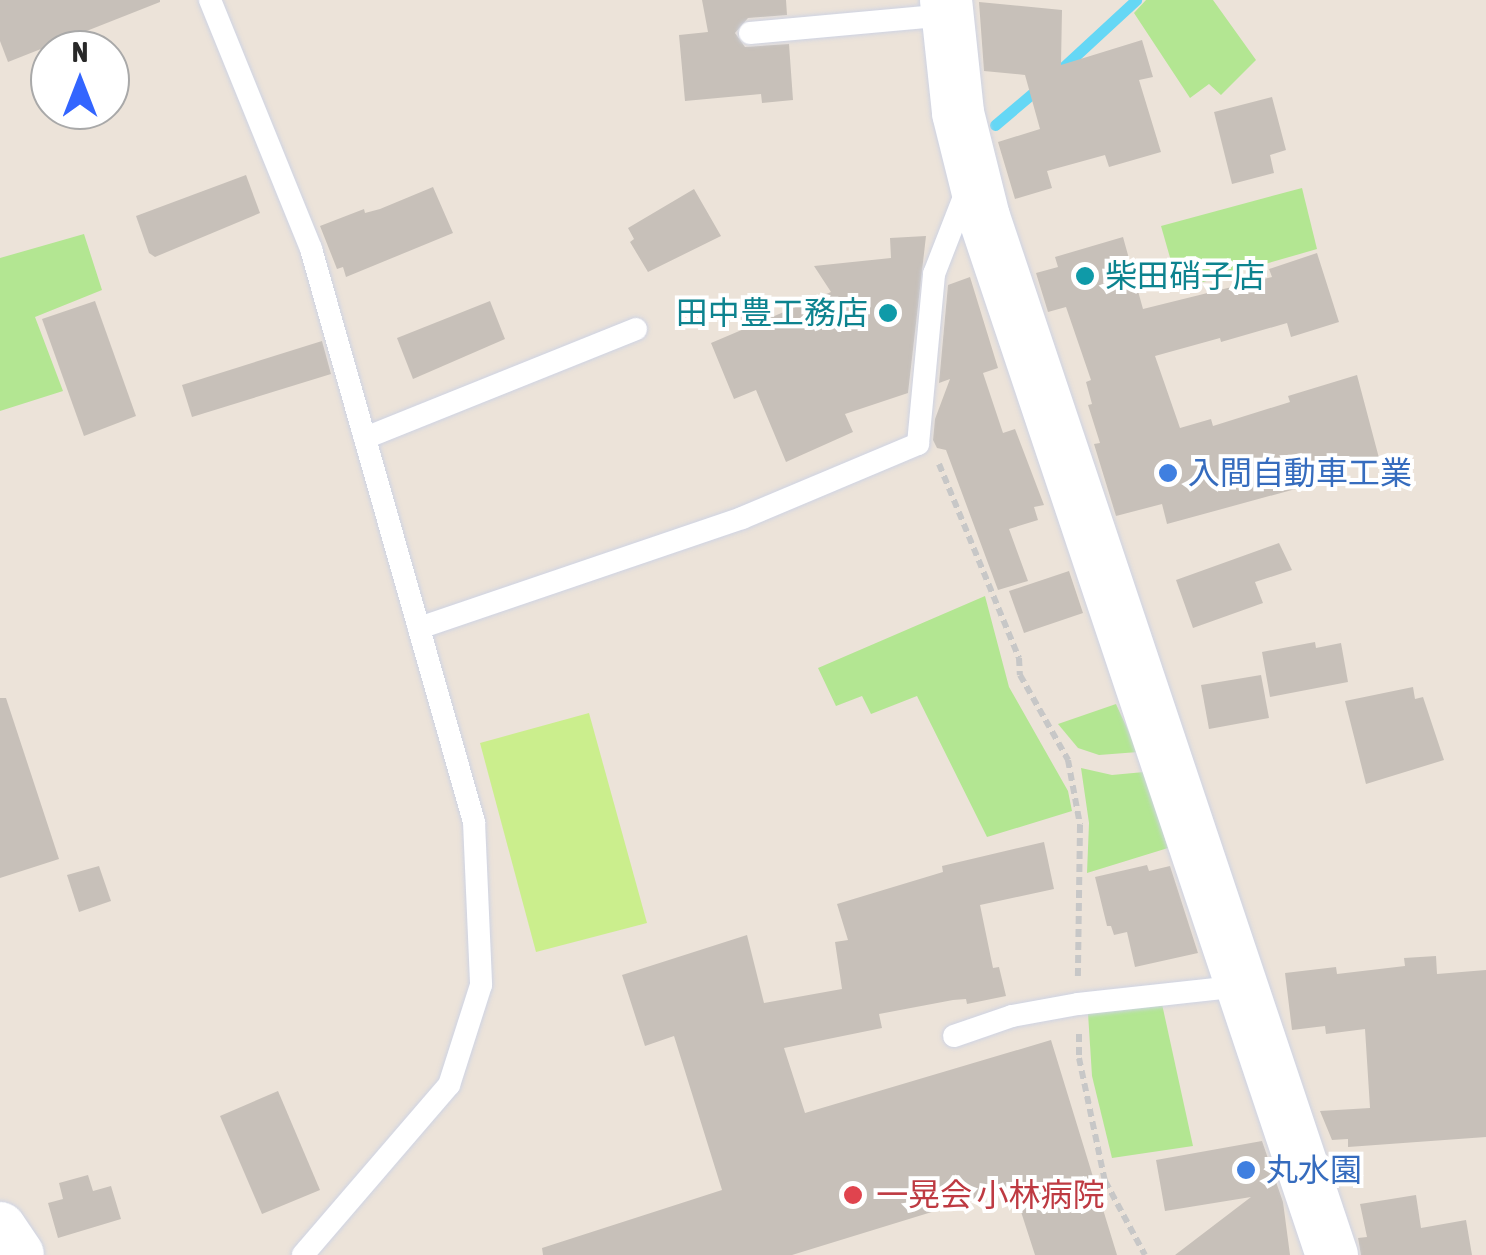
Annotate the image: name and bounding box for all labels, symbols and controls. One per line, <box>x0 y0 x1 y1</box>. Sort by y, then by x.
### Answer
north arrow <box>30 30 130 130</box>
text: N <box>72 36 88 68</box>
place label: 柴田硝子店 <box>1105 257 1265 295</box>
marker: 柴田硝子店 <box>1074 265 1096 287</box>
place label: 田中豊工務店 <box>676 294 868 332</box>
marker: 田中豊工務店 <box>877 302 899 324</box>
place label: 入間自動車工業 <box>1188 454 1412 492</box>
marker: 入間自動車工業 <box>1157 462 1179 484</box>
place label: 丸水園 <box>1266 1151 1362 1189</box>
marker: 丸水園 <box>1235 1159 1257 1181</box>
place label: 一晃会 小林病院 <box>876 1176 1104 1214</box>
marker: 一晃会 小林病院 <box>840 1182 866 1208</box>

